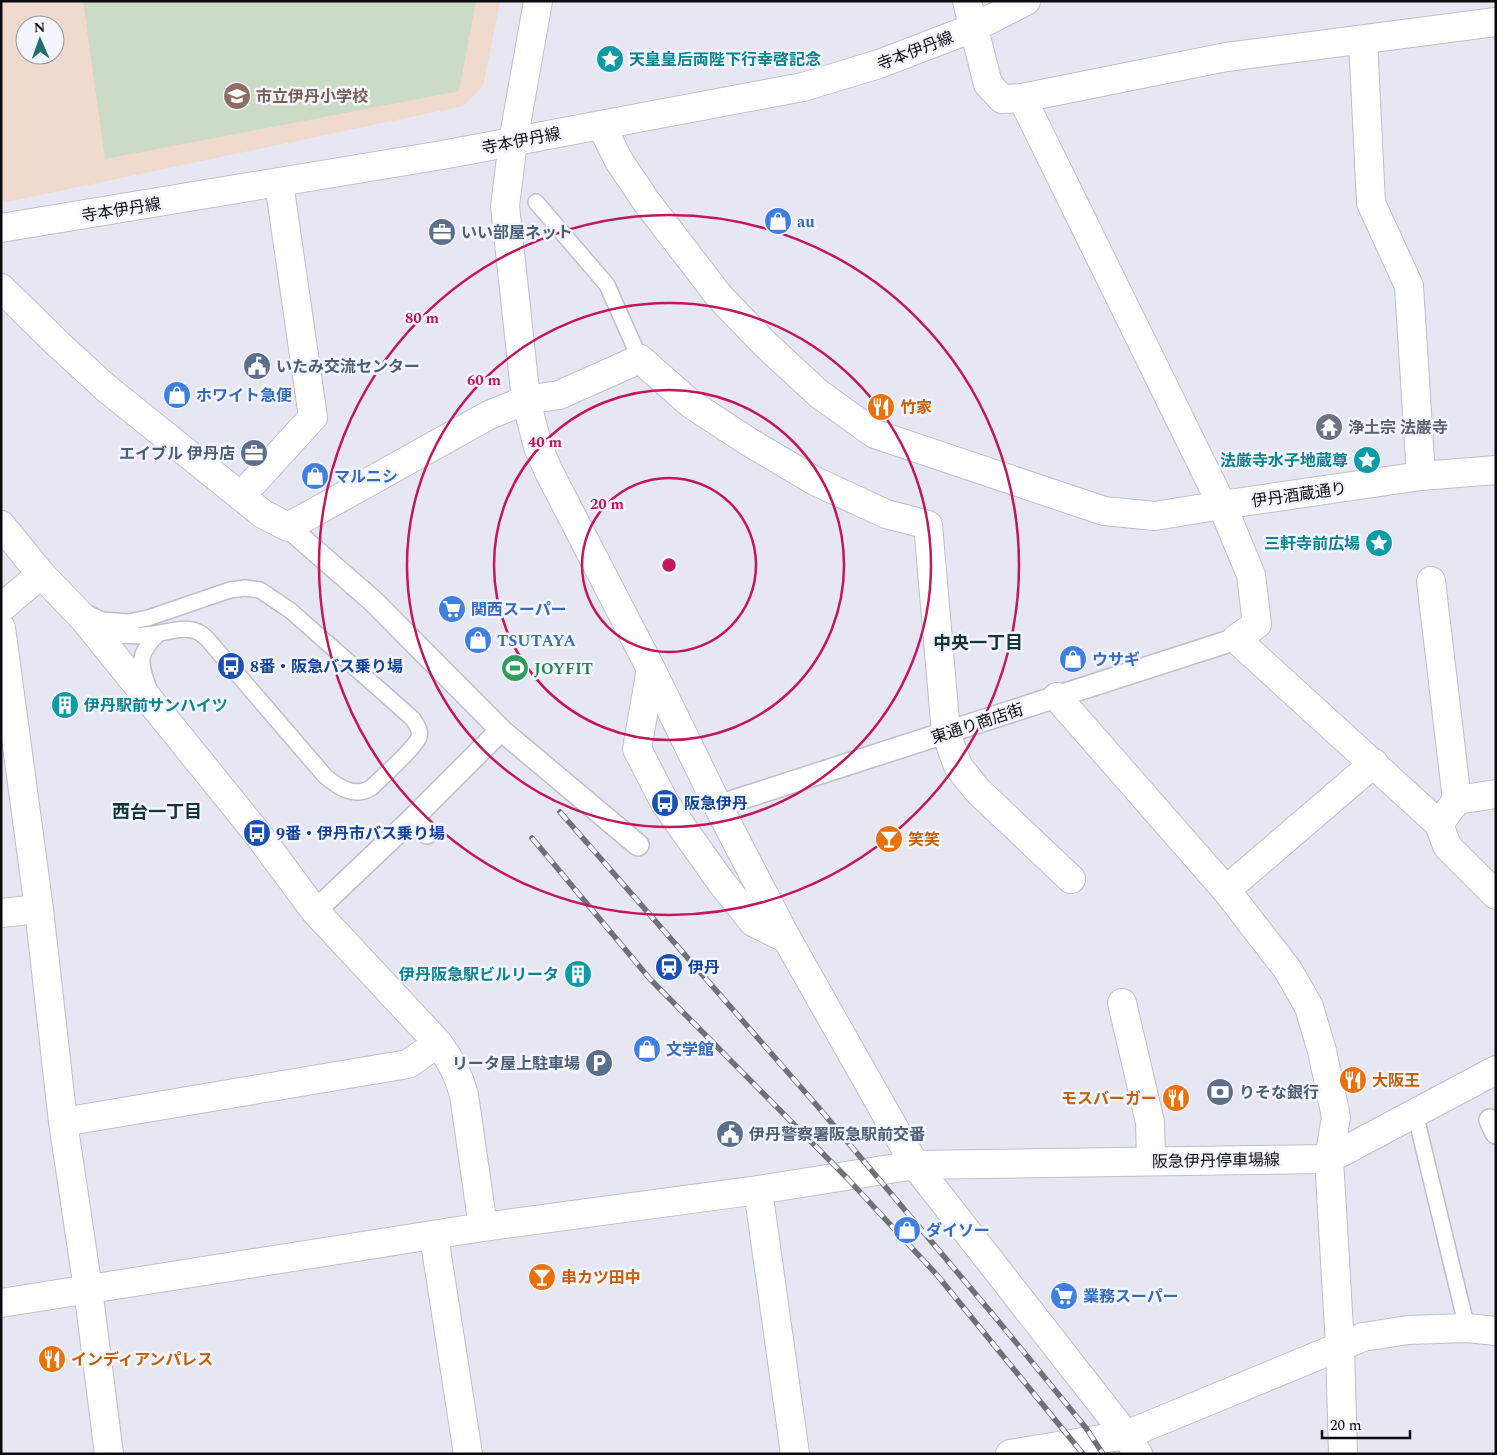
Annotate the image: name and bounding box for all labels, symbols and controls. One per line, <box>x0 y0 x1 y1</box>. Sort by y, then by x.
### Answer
north arrow <box>15 15 65 65</box>
text: N <box>33 17 46 38</box>
street label: 寺本伊丹線 <box>874 25 957 76</box>
place icon: 天皇皇后両陛下行幸啓記念 <box>595 44 625 74</box>
place label: 天皇皇后両陛下行幸啓記念 <box>629 48 821 72</box>
school or university icon: 市立伊丹小学校 <box>222 81 252 111</box>
place label: 市立伊丹小学校 <box>256 85 368 109</box>
street label: 寺本伊丹線 <box>480 122 563 160</box>
street label: 寺本伊丹線 <box>80 192 163 228</box>
shop icon: au <box>763 206 793 236</box>
place label: au <box>797 210 815 234</box>
office icon: いい部屋ネット <box>427 217 457 247</box>
place label: いい部屋ネット <box>461 221 573 245</box>
text: 80 m <box>405 307 440 330</box>
public building icon: いたみ交流センター <box>242 351 272 381</box>
place label: いたみ交流センター <box>276 355 420 379</box>
text: 60 m <box>467 369 502 392</box>
shop icon: ホワイト急便 <box>162 380 192 410</box>
place label: ホワイト急便 <box>196 384 292 408</box>
restaurant icon: 竹家 <box>866 392 896 422</box>
place label: 竹家 <box>900 396 932 420</box>
temple icon: 浄土宗 法巌寺 <box>1314 412 1344 442</box>
place label: 浄土宗 法巌寺 <box>1348 416 1448 440</box>
text: 40 m <box>528 431 563 454</box>
office icon: エイブル 伊丹店 <box>239 438 269 468</box>
place label: エイブル 伊丹店 <box>119 442 235 466</box>
place icon: 法厳寺水子地蔵尊 <box>1352 445 1382 475</box>
place label: 法厳寺水子地蔵尊 <box>1220 449 1348 473</box>
shop icon: マルニシ <box>300 461 330 491</box>
place label: マルニシ <box>334 465 398 489</box>
street label: 伊丹酒蔵通り <box>1250 476 1348 514</box>
text: 20 m <box>590 493 625 516</box>
place icon: 三軒寺前広場 <box>1364 528 1394 558</box>
place label: 三軒寺前広場 <box>1264 532 1360 556</box>
centre of rings <box>660 556 678 574</box>
supermarket icon: 関西スーパー <box>437 594 467 624</box>
place label: 関西スーパー <box>471 598 567 622</box>
shop icon: TSUTAYA <box>463 625 493 655</box>
place label: TSUTAYA <box>497 629 576 653</box>
district label: 中央一丁目 <box>933 630 1023 657</box>
shop icon: ウサギ <box>1058 644 1088 674</box>
place label: ウサギ <box>1092 648 1140 672</box>
bus stop icon: 8番・阪急バス乗り場 <box>216 651 246 681</box>
sports icon: JOYFIT <box>500 653 530 683</box>
place label: 8番・阪急バス乗り場 <box>250 655 403 679</box>
place label: JOYFIT <box>534 657 593 681</box>
building icon: 伊丹駅前サンハイツ <box>50 690 80 720</box>
place label: 伊丹駅前サンハイツ <box>83 694 228 718</box>
street label: 東通り商店街 <box>928 698 1027 750</box>
bus stop icon: 阪急伊丹 <box>650 788 680 818</box>
place label: 阪急伊丹 <box>684 792 748 816</box>
district label: 西台一丁目 <box>112 799 202 826</box>
bus stop icon: 9番・伊丹市バス乗り場 <box>242 818 272 848</box>
place label: 9番・伊丹市バス乗り場 <box>276 822 445 846</box>
bar icon: 笑笑 <box>874 824 904 854</box>
place label: 笑笑 <box>908 828 940 852</box>
station icon: 伊丹 <box>654 952 684 982</box>
place label: 伊丹 <box>687 956 720 980</box>
building icon: 伊丹阪急駅ビルリータ <box>563 959 593 989</box>
place label: 伊丹阪急駅ビルリータ <box>398 963 559 987</box>
shop icon: 文学館 <box>632 1034 662 1064</box>
place label: 文学館 <box>666 1038 714 1062</box>
parking icon: リータ屋上駐車場 <box>584 1048 614 1078</box>
place label: リータ屋上駐車場 <box>452 1052 580 1076</box>
restaurant icon: 大阪王 <box>1338 1065 1368 1095</box>
place label: 大阪王 <box>1372 1069 1420 1093</box>
bank icon: りそな銀行 <box>1205 1077 1235 1107</box>
place label: りそな銀行 <box>1239 1081 1319 1105</box>
restaurant icon: モスバーガー <box>1161 1083 1191 1113</box>
place label: モスバーガー <box>1061 1087 1157 1111</box>
public building icon: 伊丹警察署阪急駅前交番 <box>715 1119 745 1149</box>
place label: 伊丹警察署阪急駅前交番 <box>748 1123 925 1147</box>
street label: 阪急伊丹停車場線 <box>1152 1148 1280 1174</box>
shop icon: ダイソー <box>892 1215 922 1245</box>
place label: ダイソー <box>926 1219 990 1243</box>
bar icon: 串カツ田中 <box>527 1262 557 1292</box>
place label: 串カツ田中 <box>561 1266 641 1290</box>
supermarket icon: 業務スーパー <box>1049 1281 1079 1311</box>
place label: 業務スーパー <box>1083 1285 1179 1309</box>
restaurant icon: インディアンパレス <box>37 1344 67 1374</box>
place label: インディアンパレス <box>71 1348 213 1372</box>
scale bar <box>1322 1408 1410 1440</box>
text: 20 m <box>1330 1414 1362 1437</box>

